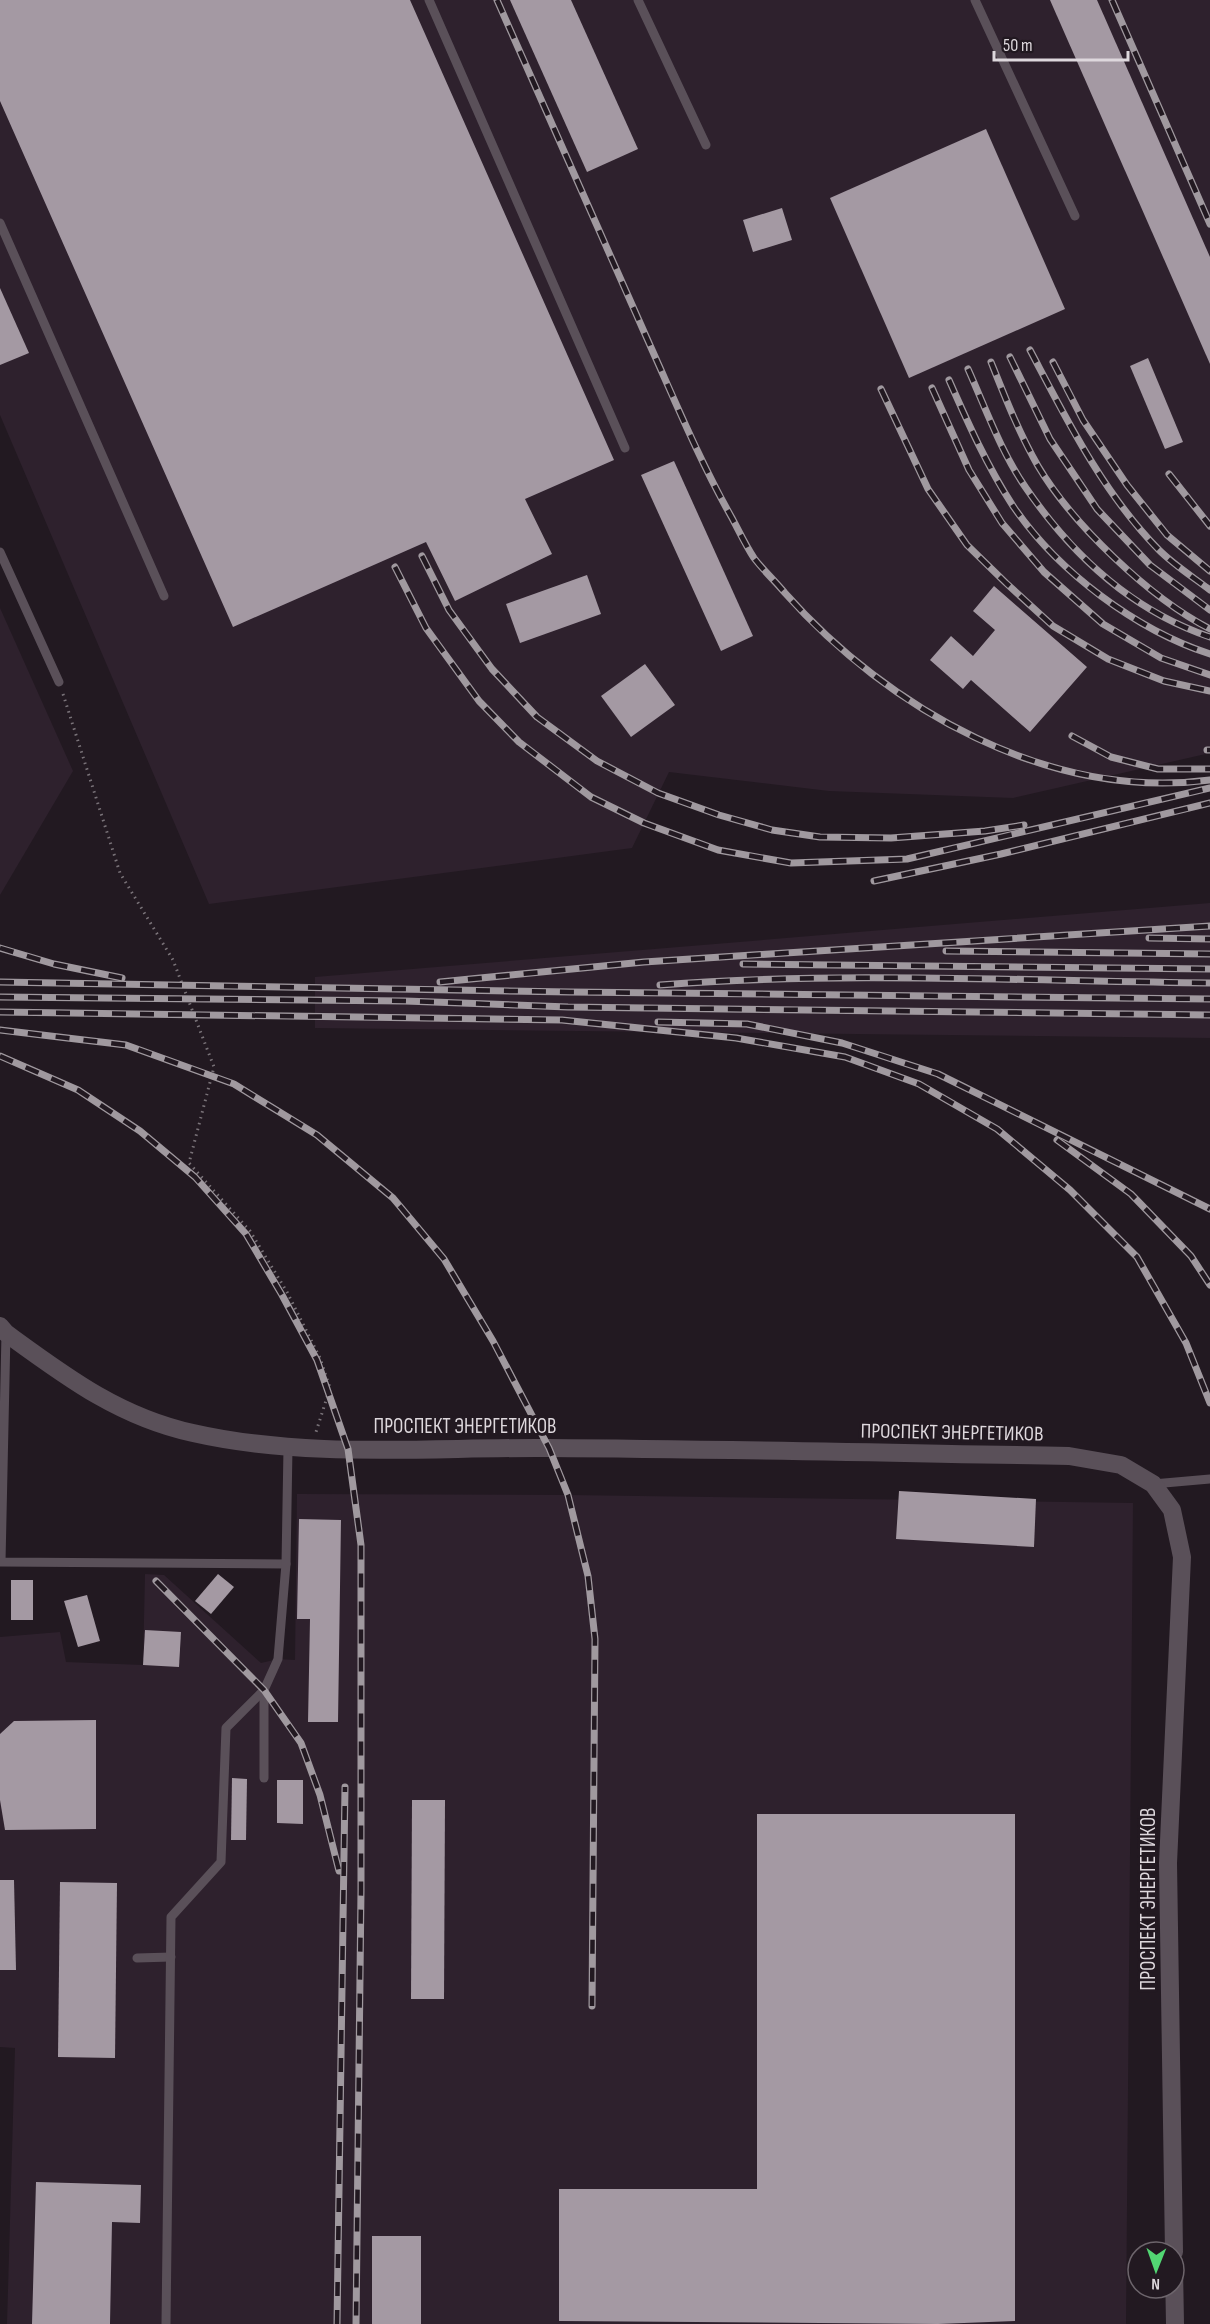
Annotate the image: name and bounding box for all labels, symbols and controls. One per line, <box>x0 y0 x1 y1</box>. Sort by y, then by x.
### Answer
scale bar <box>994 24 1128 62</box>
text: 50 m <box>1003 35 1033 56</box>
street label: ПРОСПЕКТ ЭНЕРГЕТИКОВ <box>374 1414 556 1439</box>
street label: ПРОСПЕКТ ЭНЕРГЕТИКОВ <box>860 1418 1044 1447</box>
street label: ПРОСПЕКТ ЭНЕРГЕТИКОВ <box>1136 1808 1161 1990</box>
north arrow <box>1126 2240 1186 2300</box>
text: N <box>1151 2274 1160 2293</box>

